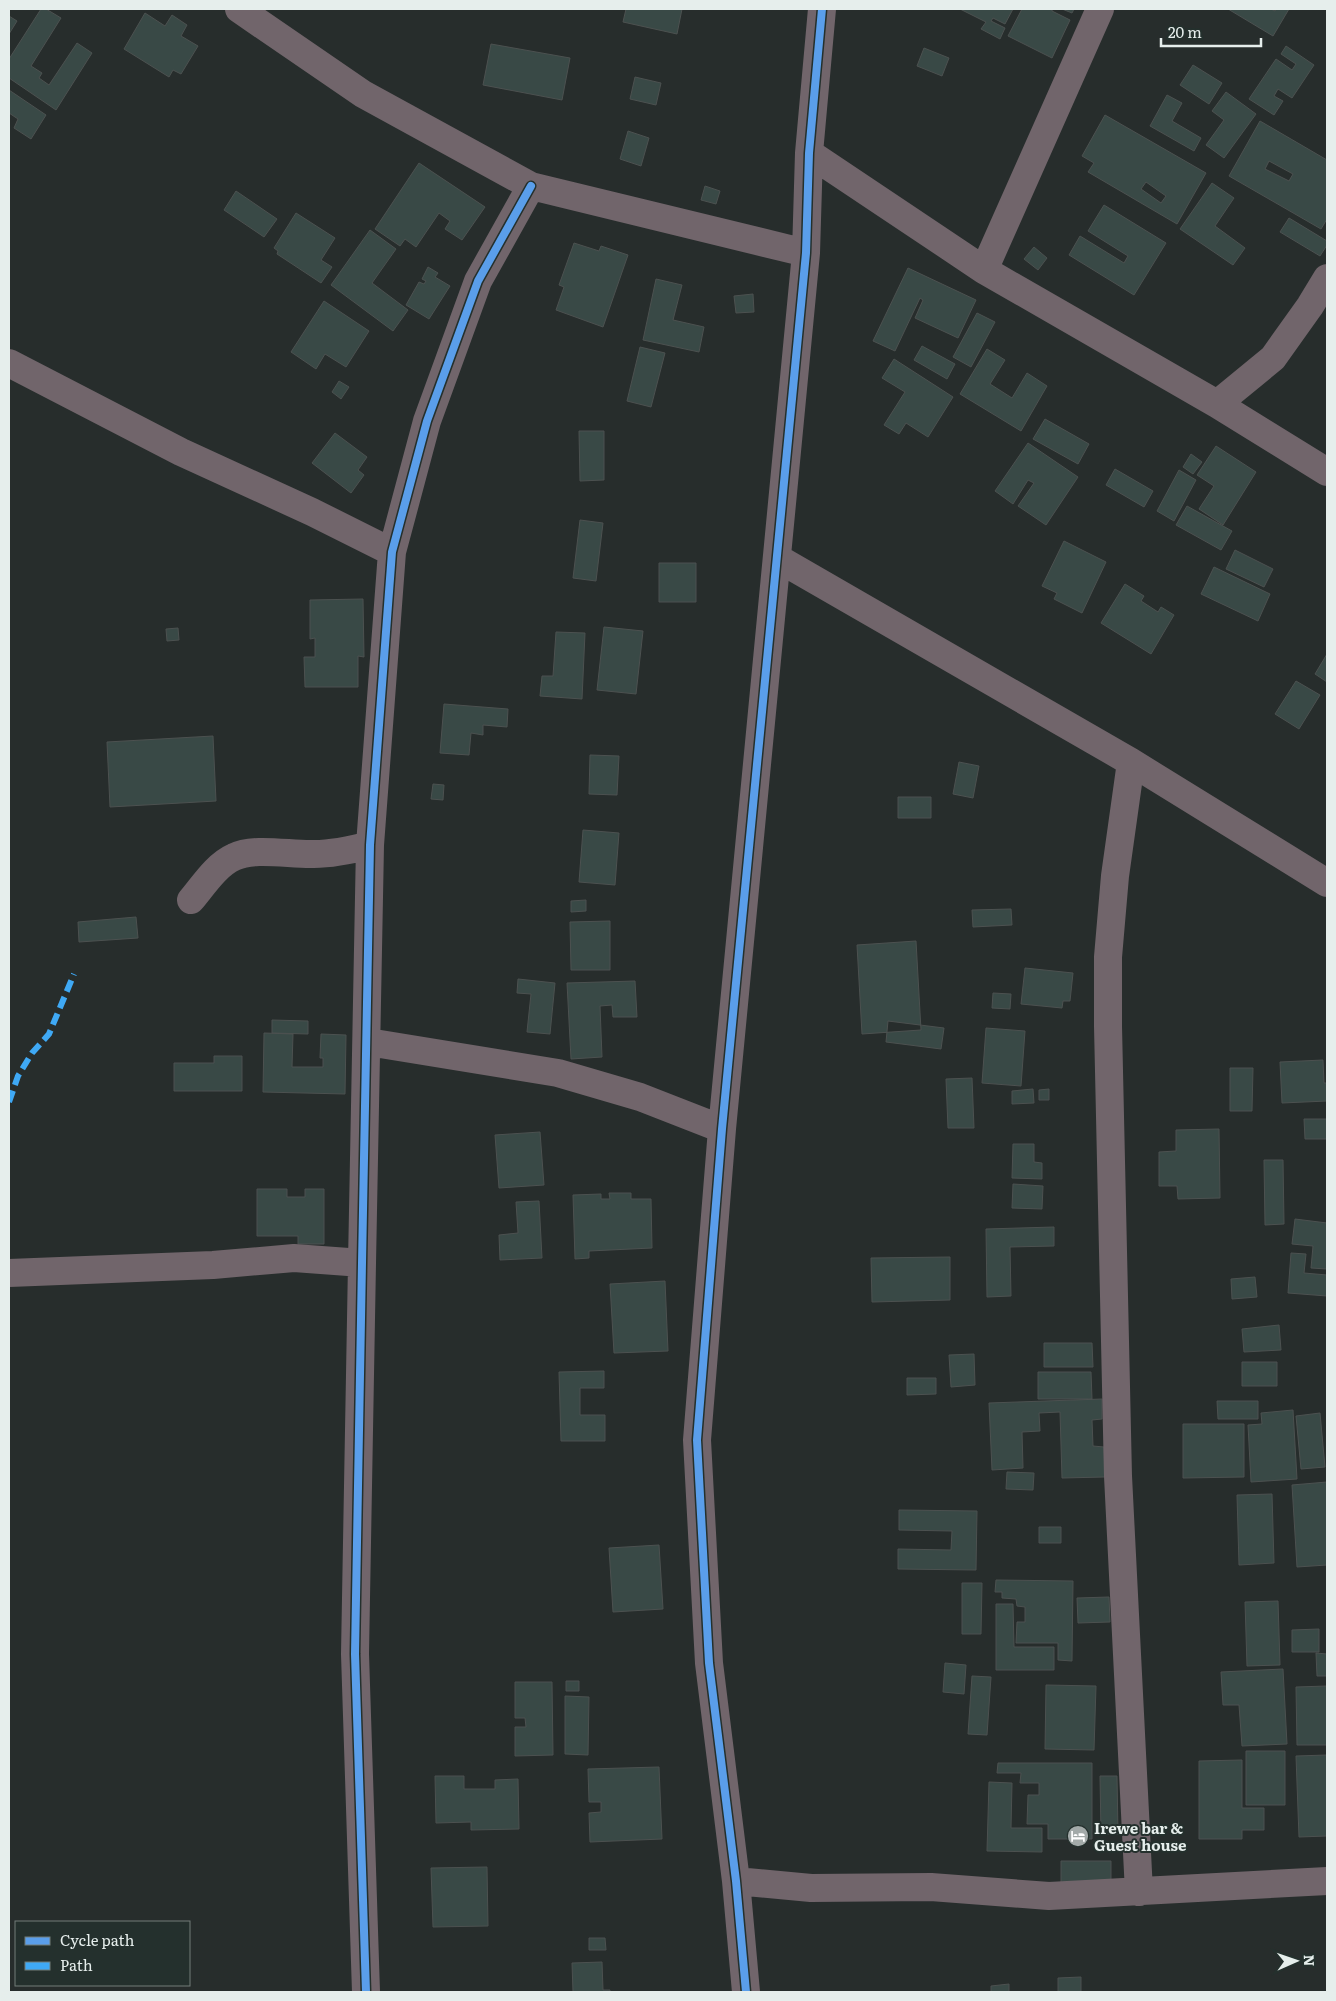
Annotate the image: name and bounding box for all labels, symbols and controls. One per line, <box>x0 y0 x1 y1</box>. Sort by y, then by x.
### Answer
scale bar <box>1161 15 1261 47</box>
text: 20 m <box>1168 20 1202 43</box>
place label: Irewe bar & Guest house <box>1094 1816 1187 1856</box>
hotel icon: Irewe bar & Guest house <box>1066 1824 1090 1848</box>
legend <box>15 1921 190 1986</box>
text: Cycle path <box>60 1928 135 1951</box>
north arrow <box>1271 1936 1321 1986</box>
text: Path <box>60 1953 93 1976</box>
text: N <box>1300 1954 1320 1967</box>

